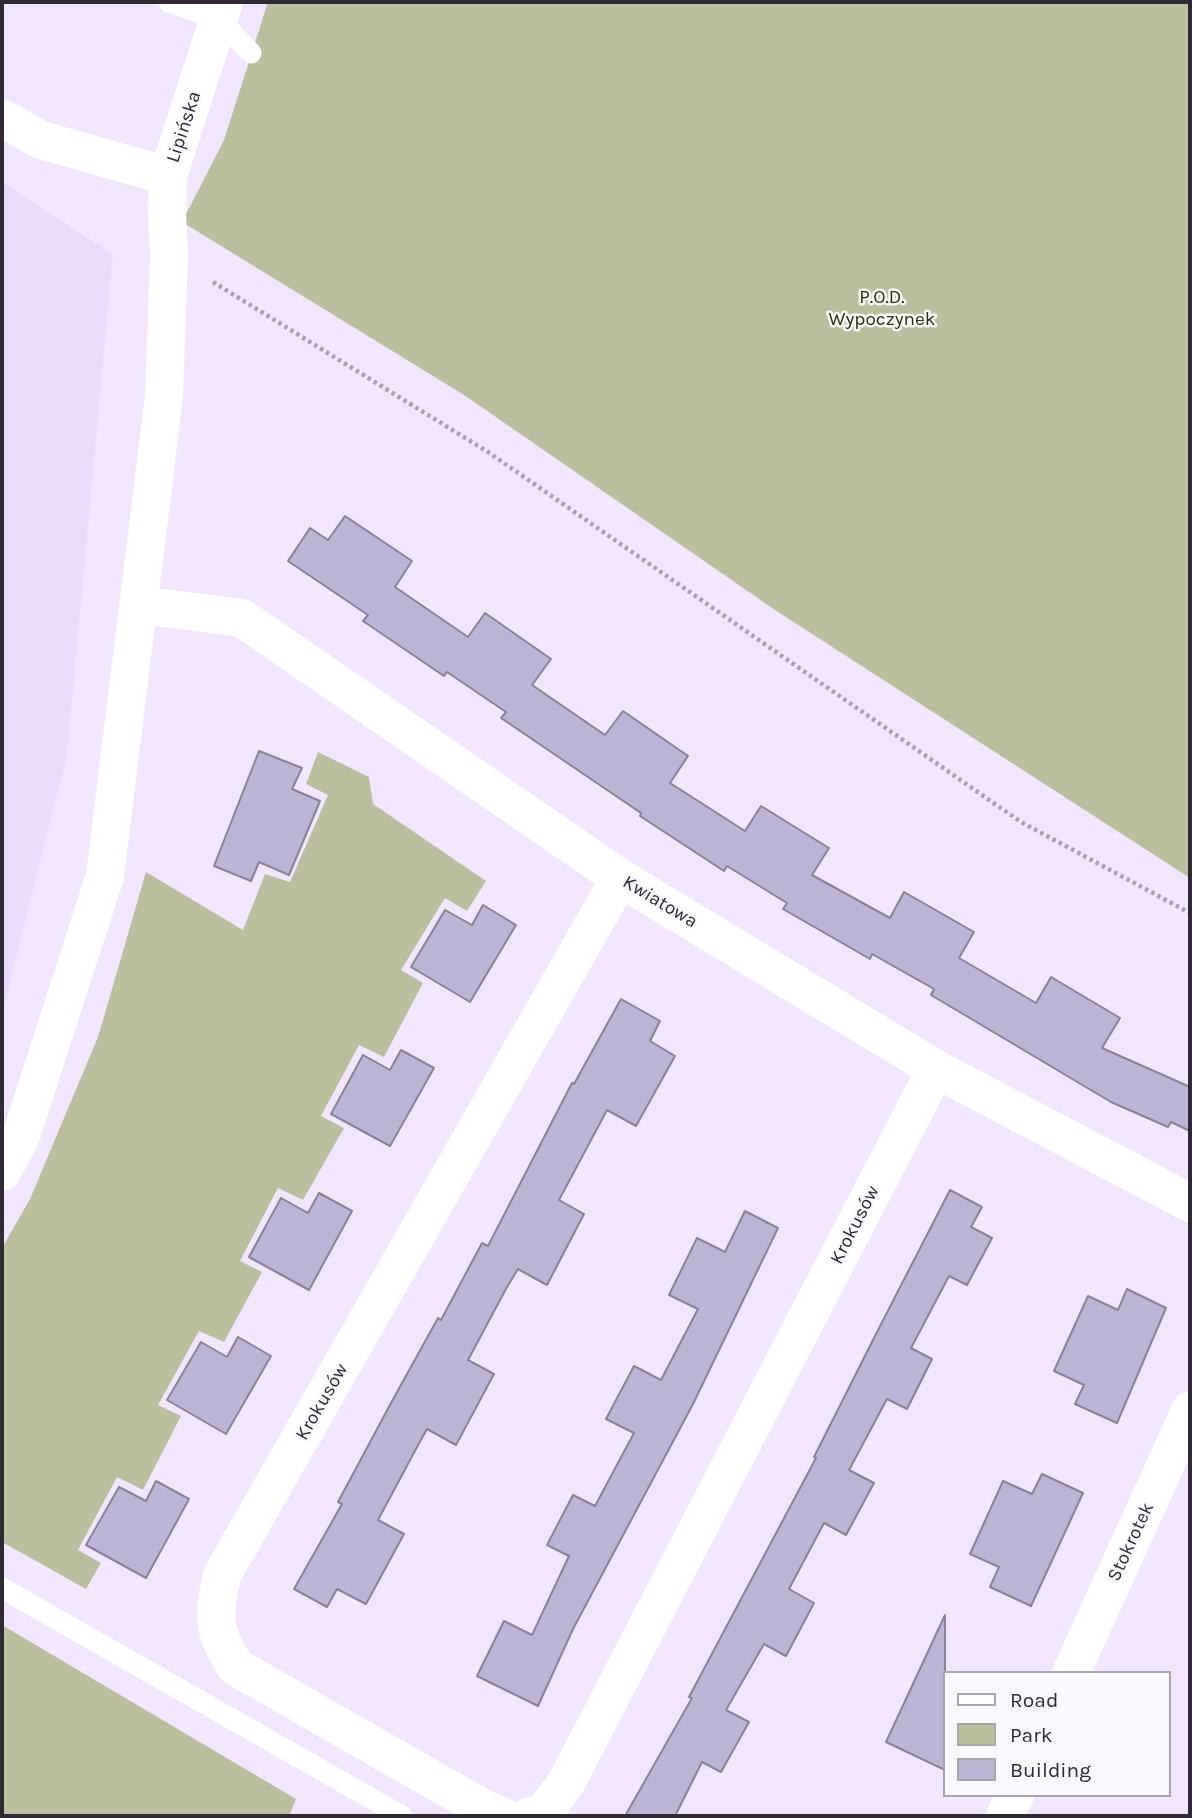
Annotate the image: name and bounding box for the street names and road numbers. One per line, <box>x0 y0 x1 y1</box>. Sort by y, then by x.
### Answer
street label: Lipińska <box>162 88 206 166</box>
street label: Kwiatowa <box>618 871 702 933</box>
street label: Krokusów <box>826 1182 884 1268</box>
street label: Krokusów <box>291 1359 353 1445</box>
street label: Stokrotek <box>1103 1499 1159 1585</box>

